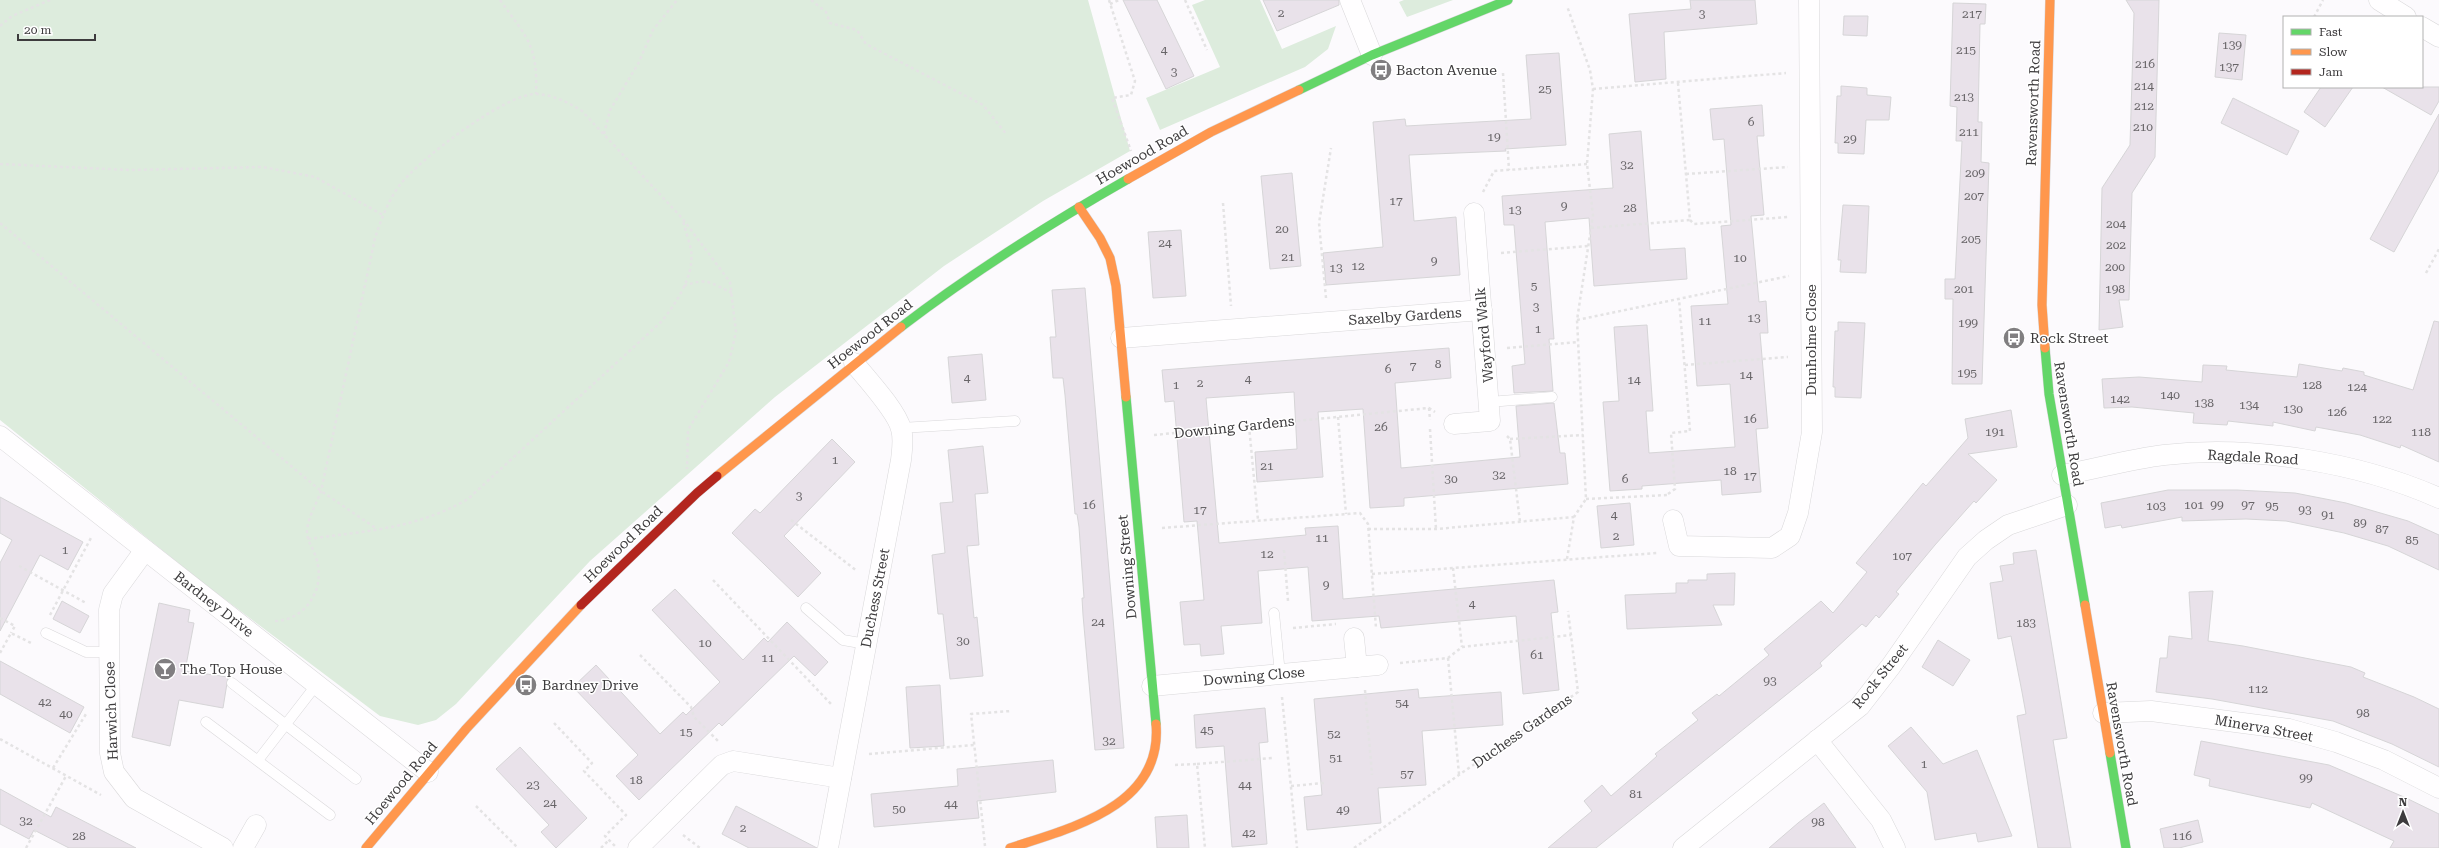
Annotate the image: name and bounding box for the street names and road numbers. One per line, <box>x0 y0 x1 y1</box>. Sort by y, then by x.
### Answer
street label: Ravensworth Road <box>2023 40 2043 166</box>
street label: Hoewood Road <box>1093 122 1191 188</box>
street label: Dunholme Close <box>1803 284 1819 396</box>
street label: Wayford Walk <box>1472 287 1496 383</box>
street label: Hoewood Road <box>824 296 916 372</box>
street label: Saxelby Gardens <box>1348 304 1463 328</box>
street label: Ravensworth Road <box>2051 361 2087 488</box>
street label: Downing Gardens <box>1173 413 1296 441</box>
street label: Ragdale Road <box>2207 447 2299 467</box>
street label: Hoewood Road <box>580 502 666 586</box>
street label: Downing Street <box>1114 514 1140 620</box>
street label: Duchess Street <box>858 547 892 649</box>
street label: Bardney Drive <box>171 568 257 640</box>
street label: Rock Street <box>1849 640 1911 712</box>
street label: Harwich Close <box>101 661 121 761</box>
street label: Downing Close <box>1202 664 1306 688</box>
street label: Ravensworth Road <box>2103 681 2141 807</box>
street label: Duchess Gardens <box>1469 691 1575 771</box>
street label: Minerva Street <box>2214 711 2314 745</box>
street label: Hoewood Road <box>362 738 440 828</box>

